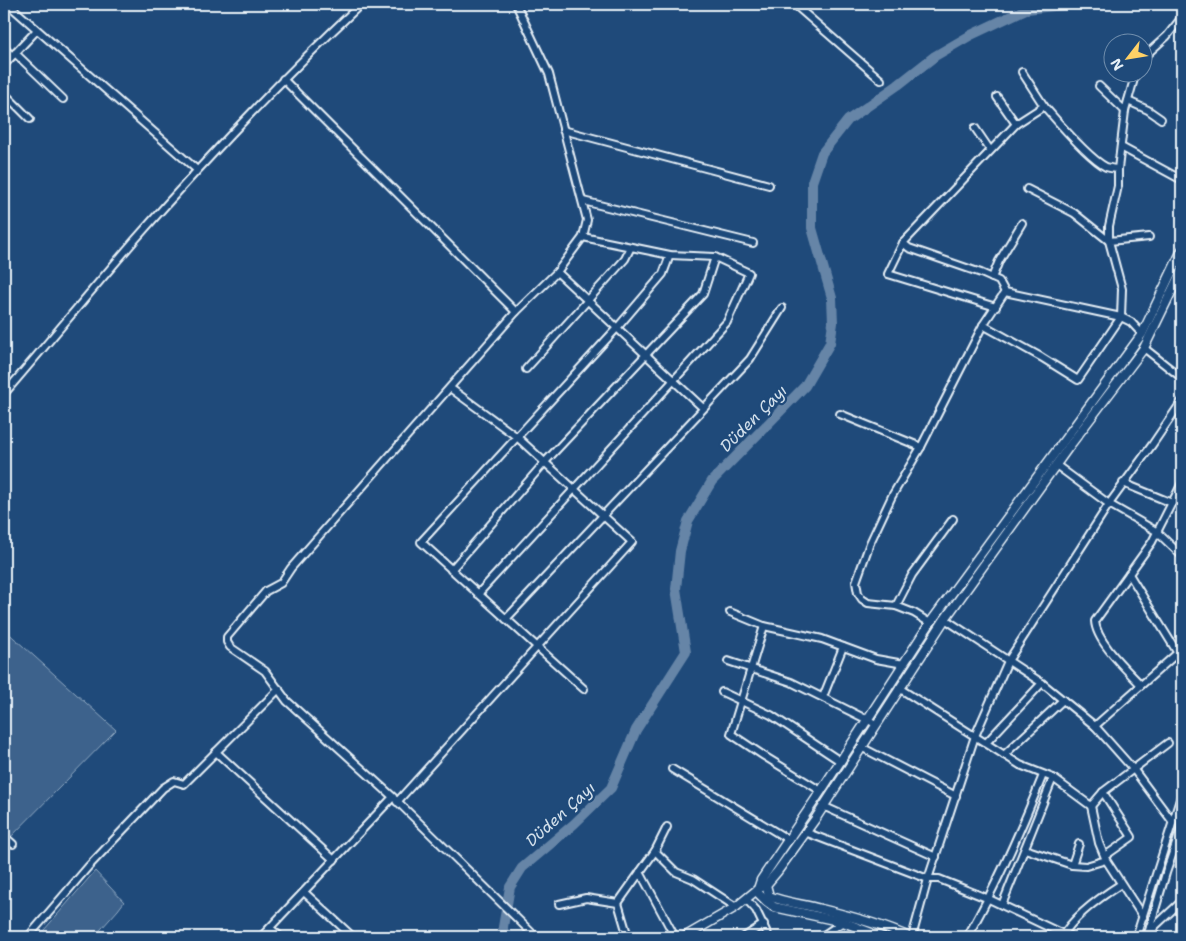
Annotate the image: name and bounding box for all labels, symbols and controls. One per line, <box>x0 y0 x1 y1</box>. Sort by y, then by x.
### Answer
north arrow <box>1104 32 1154 82</box>
text: N <box>1106 55 1127 74</box>
water label: Düden Çayı <box>715 380 792 457</box>
water label: Düden Çayı <box>521 777 600 851</box>

